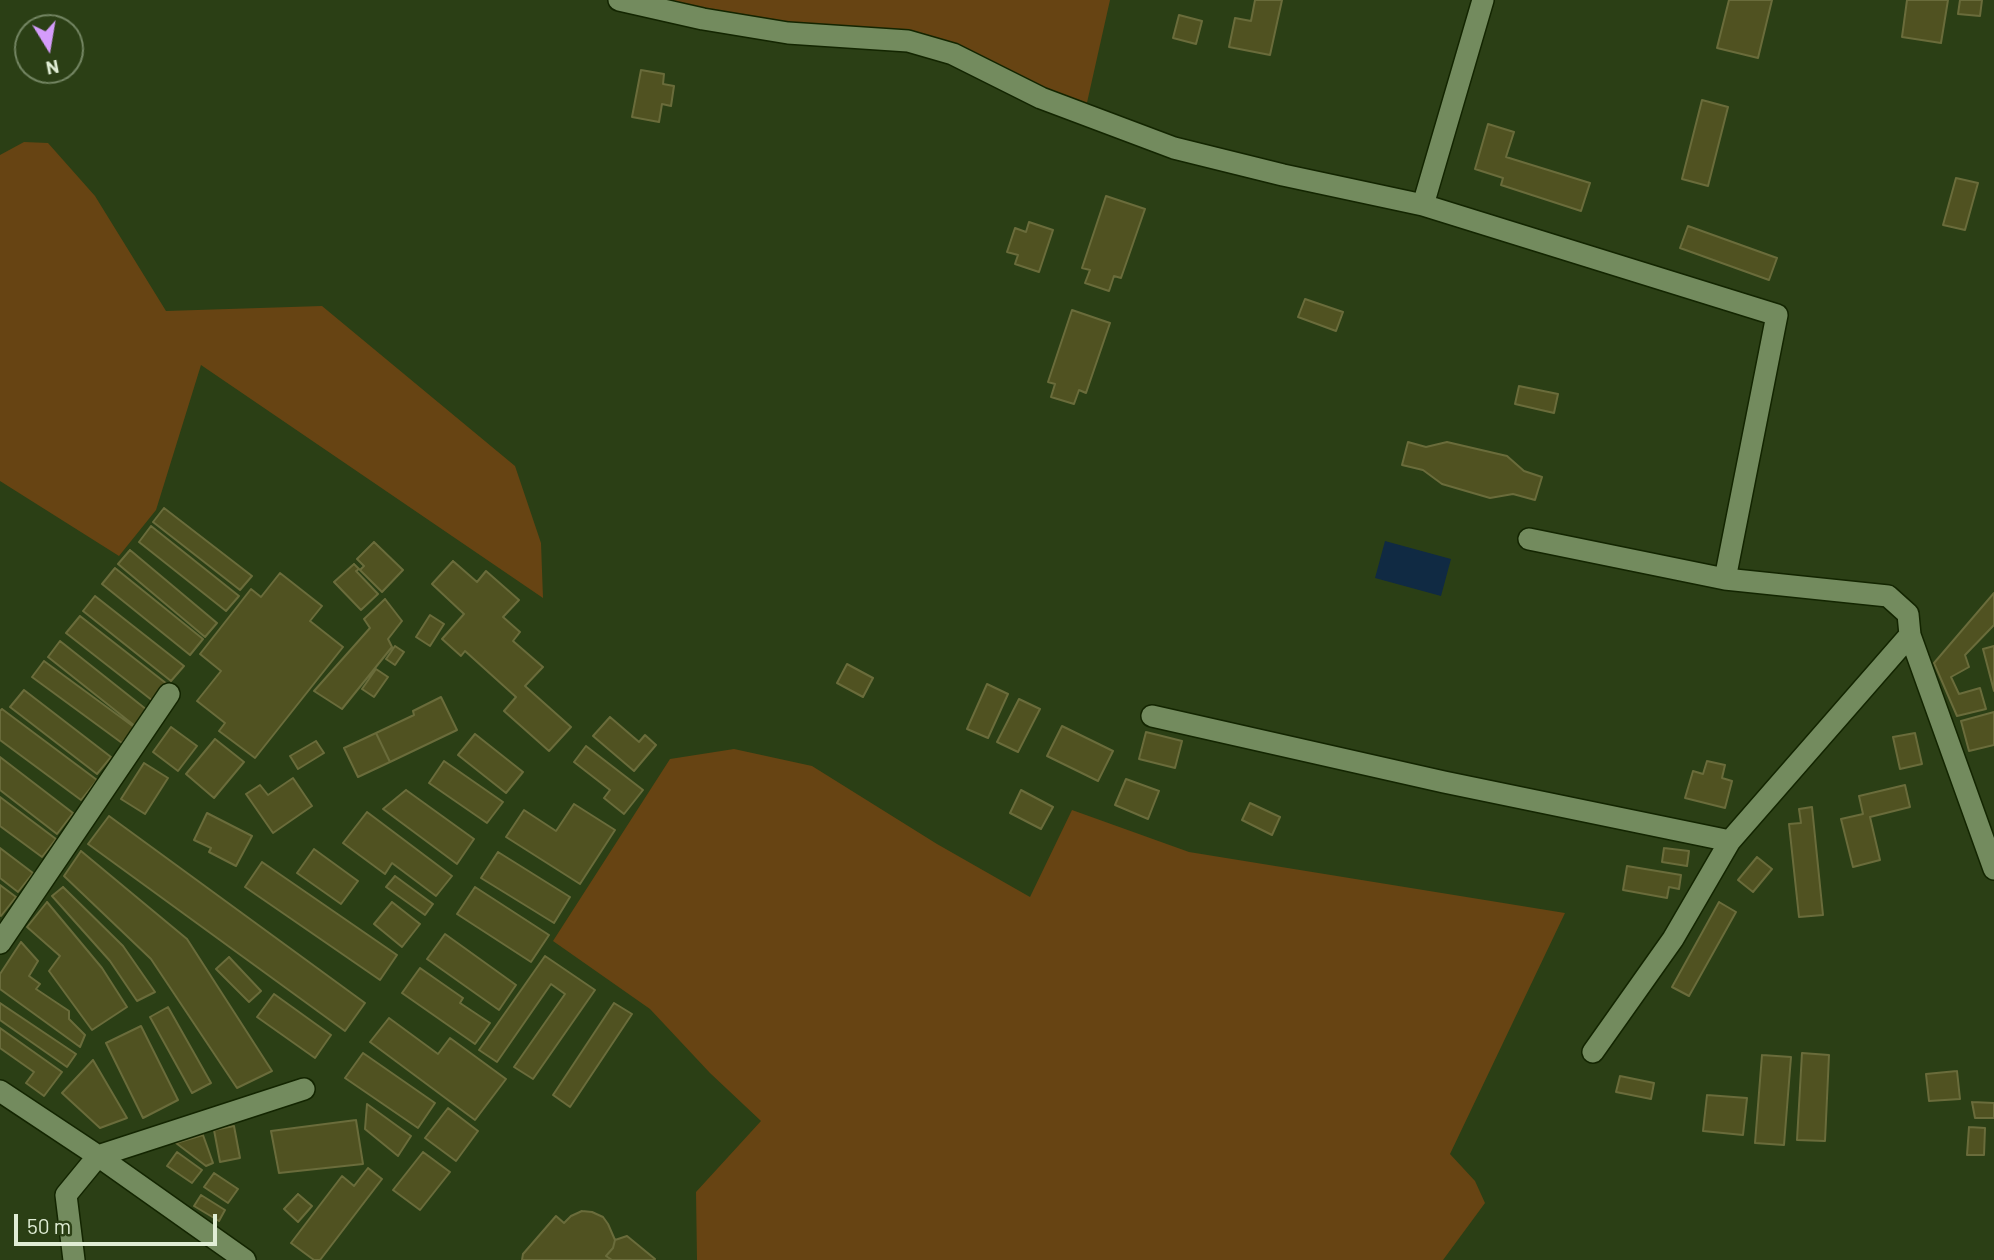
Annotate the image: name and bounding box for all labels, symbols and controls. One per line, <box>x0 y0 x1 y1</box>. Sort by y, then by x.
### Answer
north arrow <box>14 14 84 84</box>
text: N <box>44 56 61 81</box>
scale bar <box>18 1200 220 1244</box>
text: 50 m <box>27 1213 71 1238</box>

